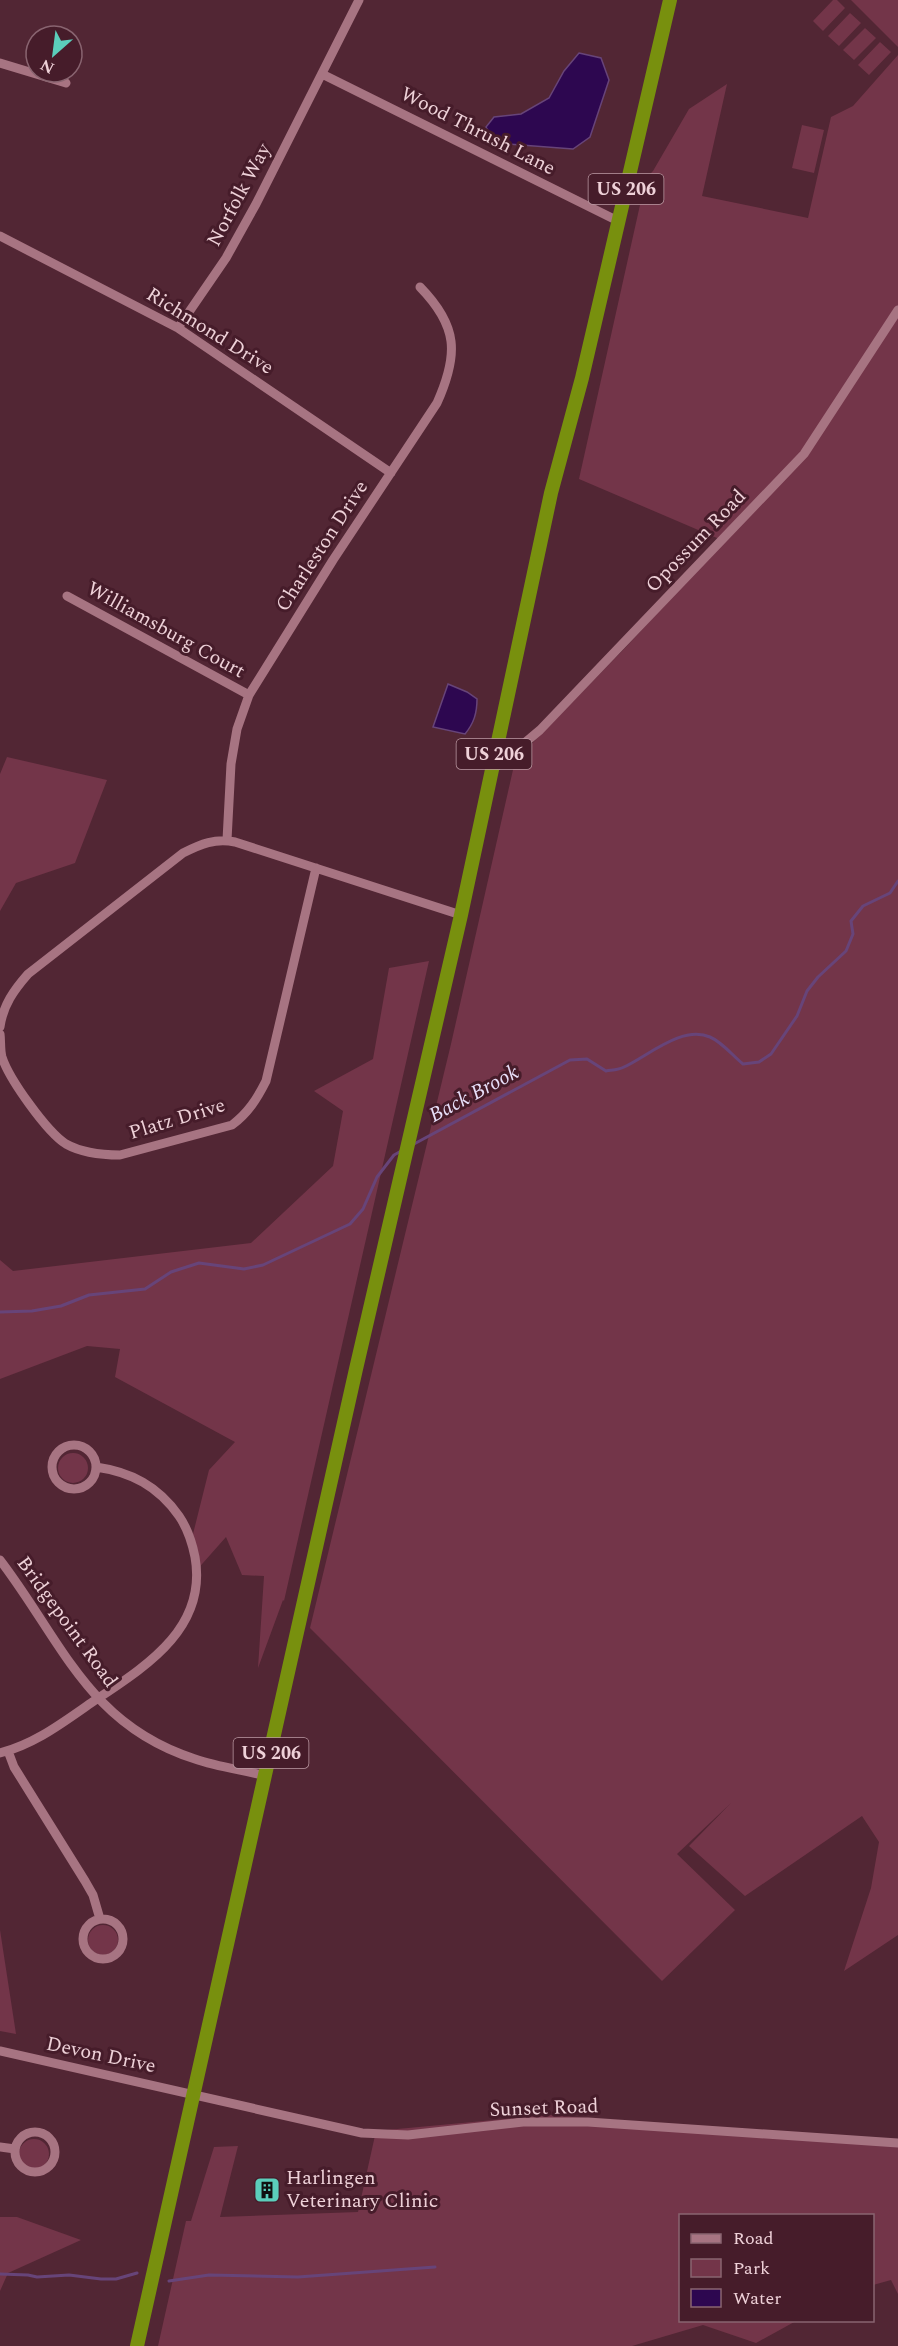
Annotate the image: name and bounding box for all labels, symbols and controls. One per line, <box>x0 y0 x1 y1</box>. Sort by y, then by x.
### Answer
north arrow <box>24 24 84 84</box>
text: N <box>36 53 59 80</box>
street label: Wood Thrush Lane <box>395 79 561 183</box>
street label: Norfolk Way <box>199 137 279 252</box>
road number: US 206 <box>588 174 664 204</box>
street label: Richmond Drive <box>140 280 280 382</box>
street label: Charleston Drive <box>268 474 376 618</box>
street label: Opossum Road <box>639 482 753 600</box>
street label: Williamsburg Court <box>81 574 251 686</box>
road number: US 206 <box>456 739 532 769</box>
water label: Back Brook <box>423 1057 525 1131</box>
street label: Platz Drive <box>125 1090 229 1148</box>
street label: Bridgepoint Road <box>9 1550 125 1694</box>
road number: US 206 <box>234 1738 308 1768</box>
street label: Devon Drive <box>43 2029 159 2081</box>
street label: Sunset Road <box>489 2091 599 2125</box>
place label: Harlingen Veterinary Clinic <box>286 2163 438 2216</box>
building icon: Harlingen Veterinary Clinic <box>252 2175 282 2205</box>
legend <box>679 2214 874 2322</box>
text: Road <box>733 2225 774 2252</box>
text: Park <box>733 2255 770 2282</box>
text: Water <box>733 2285 781 2312</box>

